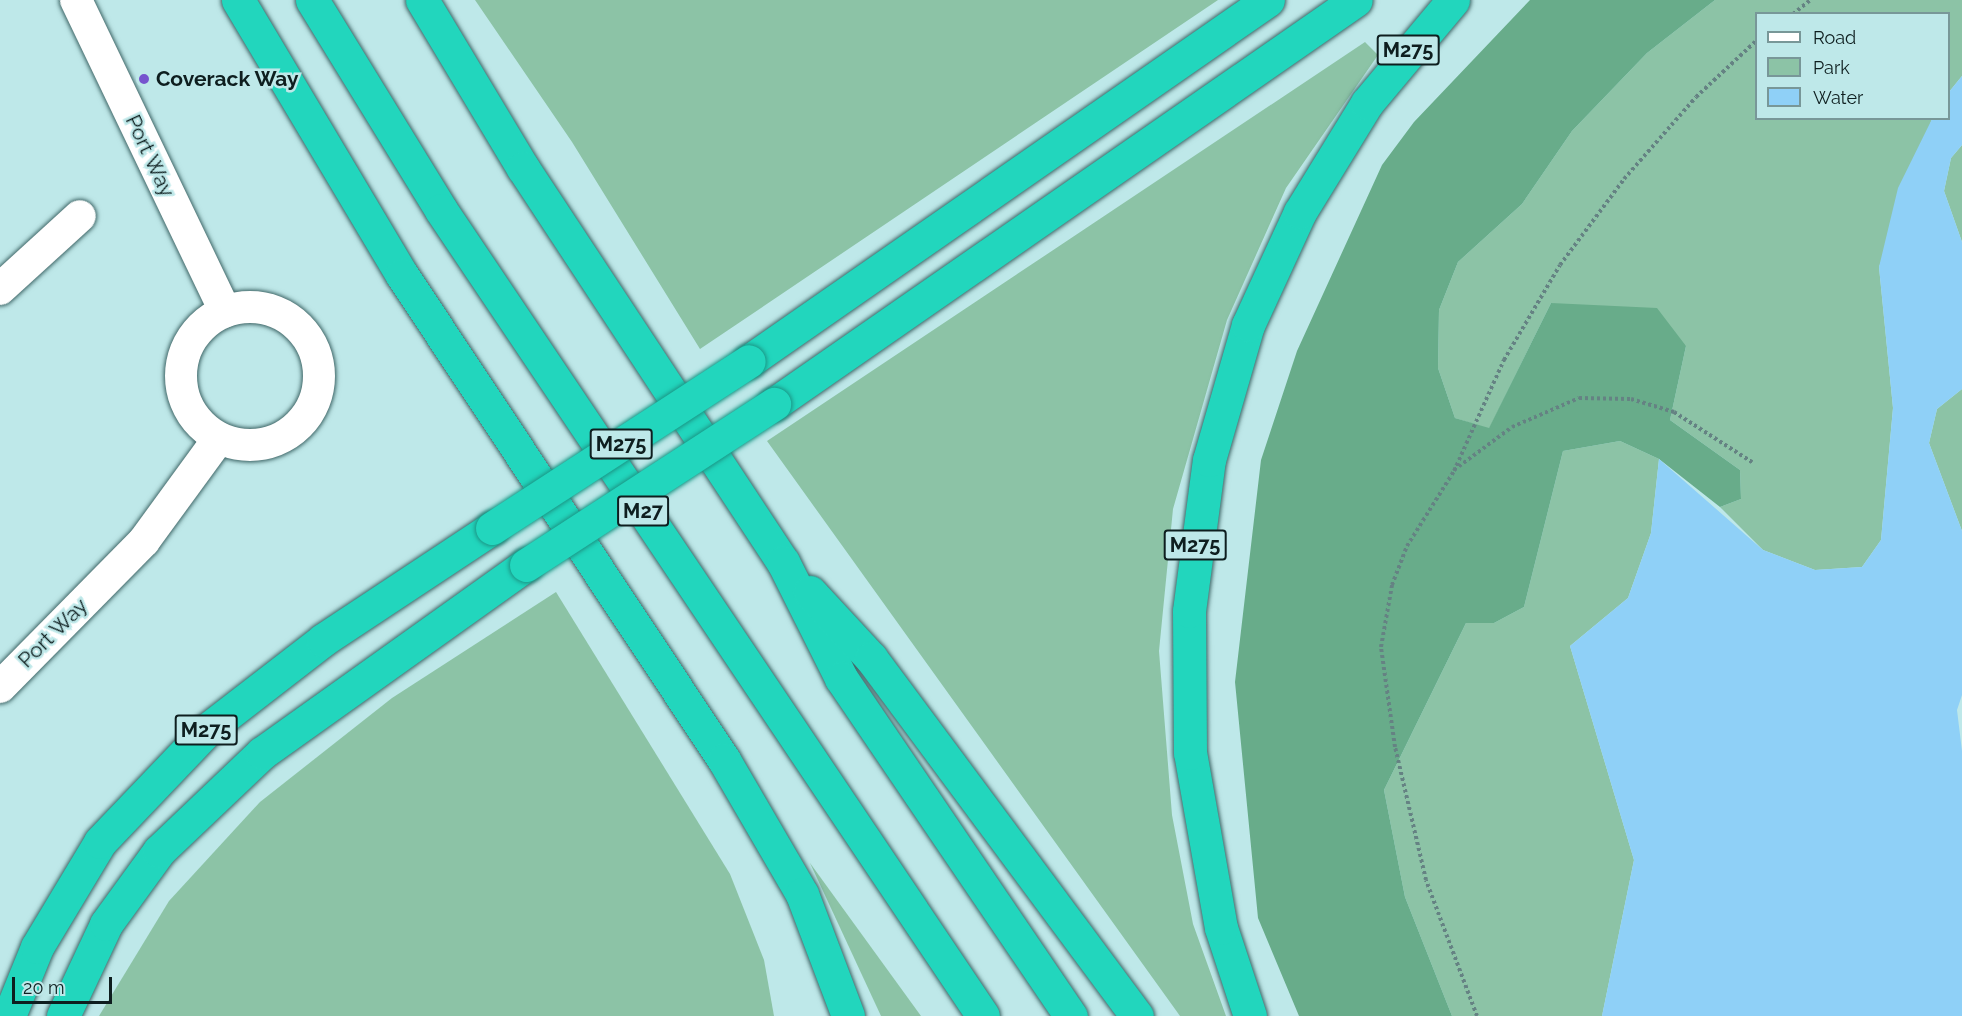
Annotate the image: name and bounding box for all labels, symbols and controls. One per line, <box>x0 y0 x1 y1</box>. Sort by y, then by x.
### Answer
legend <box>1755 12 1950 120</box>
text: Road <box>1813 27 1856 48</box>
road number: M275 <box>1376 33 1440 67</box>
text: Park <box>1813 57 1850 78</box>
place label: Coverack Way <box>156 66 299 92</box>
marker: Coverack Way <box>137 72 151 86</box>
text: Water <box>1813 87 1863 108</box>
street label: Port Way <box>120 111 180 201</box>
road number: M275 <box>590 427 652 461</box>
road number: M27 <box>616 494 670 528</box>
road number: M275 <box>1164 528 1226 562</box>
street label: Port Way <box>13 593 93 673</box>
road number: M275 <box>174 713 238 747</box>
scale bar <box>15 965 116 1003</box>
text: 20 m <box>23 977 65 998</box>

